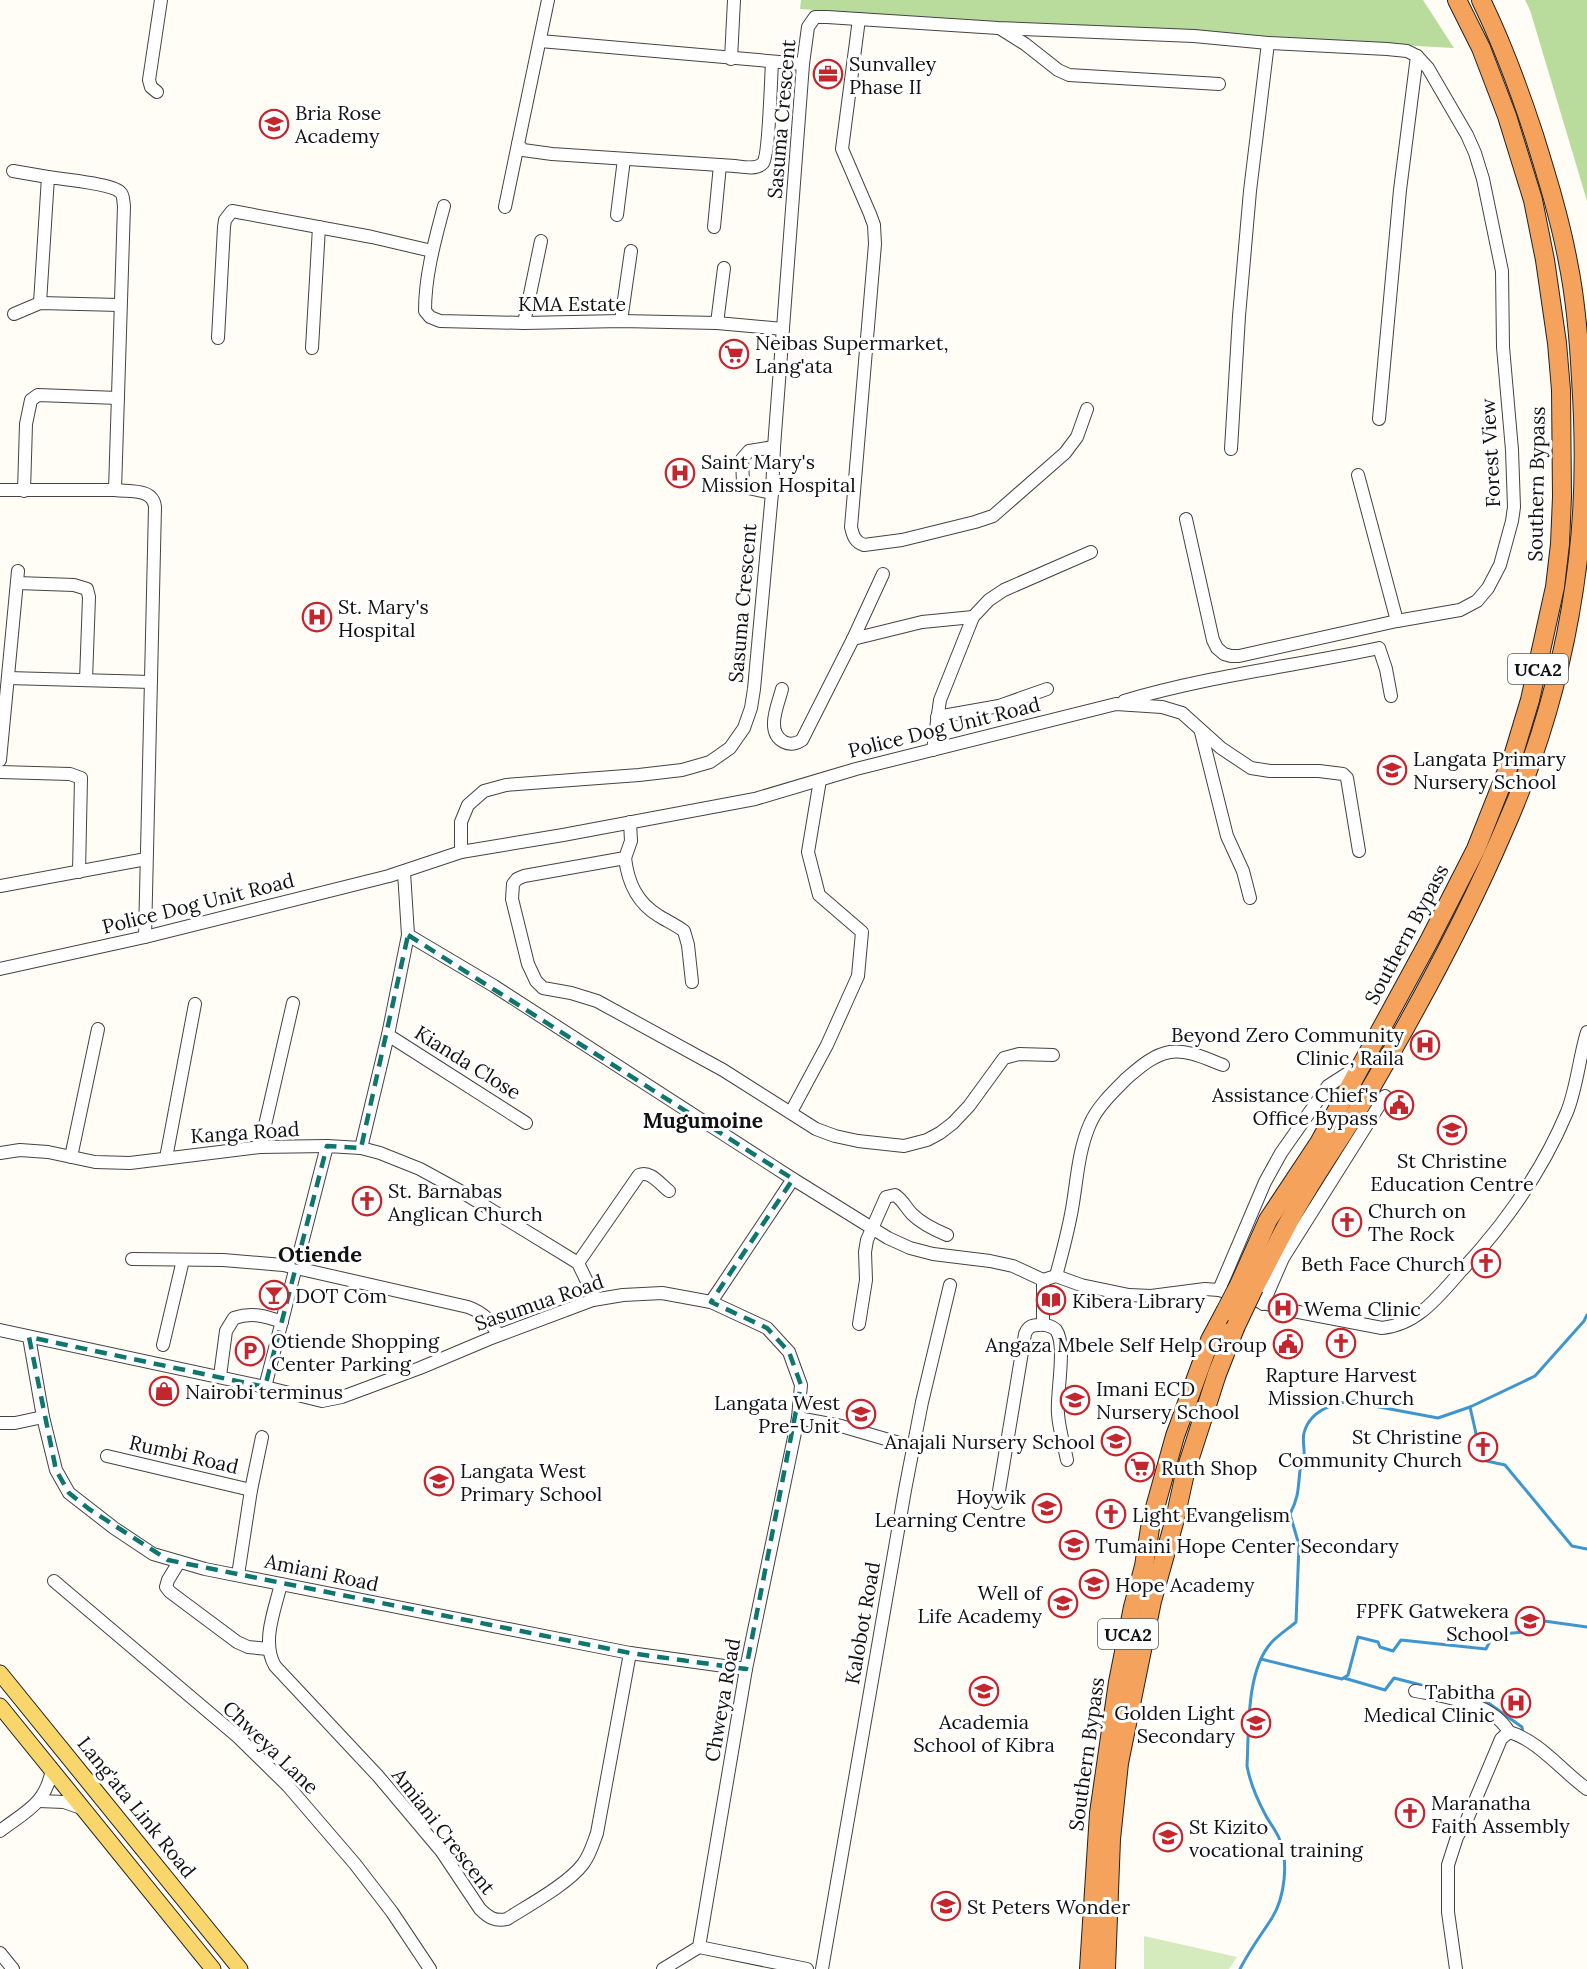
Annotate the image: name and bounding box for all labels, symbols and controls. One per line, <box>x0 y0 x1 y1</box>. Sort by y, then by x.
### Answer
street label: Sasuma Crescent <box>762 38 800 200</box>
place label: Sunvalley Phase II <box>849 51 937 99</box>
office icon: Sunvalley Phase II <box>812 58 844 90</box>
place label: Bria Rose Academy <box>294 100 382 148</box>
school or university icon: Bria Rose Academy <box>258 108 290 140</box>
street label: KMA Estate <box>518 291 626 316</box>
place label: Neibas Supermarket, Lang'ata <box>755 330 948 378</box>
supermarket icon: Neibas Supermarket, Lang'ata <box>718 338 750 370</box>
street label: Forest View <box>1475 398 1505 508</box>
street label: Southern Bypass <box>1522 406 1550 562</box>
place label: Saint Mary's Mission Hospital <box>701 449 856 497</box>
hospital icon: Saint Mary's Mission Hospital <box>664 457 696 489</box>
street label: Sasuma Crescent <box>723 522 761 684</box>
place label: St. Mary's Hospital <box>338 594 429 642</box>
hospital icon: St. Mary's Hospital <box>301 601 333 633</box>
road number: UCA2 <box>1508 654 1568 684</box>
street label: Police Dog Unit Road <box>846 691 1043 763</box>
place label: Langata Primary Nursery School <box>1413 746 1567 794</box>
school or university icon: Langata Primary Nursery School <box>1376 754 1408 786</box>
street label: Southern Bypass <box>1359 860 1453 1008</box>
street label: Police Dog Unit Road <box>100 867 297 939</box>
street label: Kianda Close <box>410 1019 526 1105</box>
place label: Beyond Zero Community Clinic, Raila <box>1171 1022 1404 1070</box>
hospital icon: Beyond Zero Community Clinic, Raila <box>1409 1029 1441 1061</box>
place label: Assistance Chief's Office Bypass <box>1211 1082 1378 1130</box>
public building icon: Assistance Chief's Office Bypass <box>1383 1089 1415 1121</box>
district label: Mugumoine <box>643 1107 763 1134</box>
school or university icon: St Christine Education Centre <box>1436 1114 1468 1146</box>
street label: Kanga Road <box>190 1116 300 1148</box>
place label: St Christine Education Centre <box>1370 1148 1534 1196</box>
place label: St. Barnabas Anglican Church <box>387 1178 543 1226</box>
church icon: St. Barnabas Anglican Church <box>351 1185 383 1217</box>
place label: Church on The Rock <box>1368 1198 1466 1246</box>
church icon: Church on The Rock <box>1331 1206 1363 1238</box>
district label: Otiende <box>278 1240 362 1268</box>
church icon: Beth Face Church <box>1470 1247 1502 1279</box>
place label: Beth Face Church <box>1301 1251 1465 1276</box>
street label: Sasumua Road <box>471 1268 607 1336</box>
bar icon: DOT Com <box>258 1279 290 1311</box>
place label: DOT Com <box>295 1283 387 1308</box>
library icon: Kibera Library <box>1035 1284 1067 1316</box>
place label: Kibera Library <box>1072 1288 1206 1313</box>
hospital icon: Wema Clinic <box>1267 1292 1299 1324</box>
place label: Wema Clinic <box>1304 1296 1421 1321</box>
church icon: Rapture Harvest Mission Church <box>1325 1327 1357 1359</box>
place label: Otiende Shopping Center Parking <box>271 1328 440 1376</box>
public building icon: Angaza Mbele Self Help Group <box>1272 1328 1304 1360</box>
place label: Angaza Mbele Self Help Group <box>984 1332 1267 1357</box>
parking icon: Otiende Shopping Center Parking <box>234 1335 266 1367</box>
place label: Rapture Harvest Mission Church <box>1265 1362 1417 1410</box>
shop icon: Nairobi terminus <box>148 1375 180 1407</box>
place label: Imani ECD Nursery School <box>1096 1376 1240 1424</box>
place label: Nairobi terminus <box>185 1379 343 1404</box>
school or university icon: Imani ECD Nursery School <box>1059 1384 1091 1416</box>
place label: Langata West Pre-Unit <box>714 1390 840 1438</box>
school or university icon: Langata West Pre-Unit <box>845 1398 877 1430</box>
place label: St Christine Community Church <box>1278 1424 1462 1472</box>
school or university icon: Anajali Nursery School <box>1100 1425 1132 1457</box>
street label: Rumbi Road <box>127 1429 241 1479</box>
place label: Anajali Nursery School <box>884 1429 1095 1454</box>
church icon: St Christine Community Church <box>1467 1431 1499 1463</box>
supermarket icon: Ruth Shop <box>1124 1451 1156 1483</box>
place label: Ruth Shop <box>1161 1455 1257 1480</box>
place label: Langata West Primary School <box>460 1458 602 1506</box>
school or university icon: Langata West Primary School <box>423 1465 455 1497</box>
place label: Hoywik Learning Centre <box>875 1484 1026 1532</box>
school or university icon: Hoywik Learning Centre <box>1031 1492 1063 1524</box>
church icon: Light Evangelism <box>1095 1498 1127 1530</box>
place label: Light Evangelism <box>1132 1502 1290 1527</box>
school or university icon: Tumaini Hope Center Secondary <box>1058 1529 1090 1561</box>
place label: Tumaini Hope Center Secondary <box>1095 1533 1399 1558</box>
street label: Amiani Road <box>262 1548 381 1596</box>
street label: Kalobot Road <box>839 1560 885 1686</box>
school or university icon: Hope Academy <box>1078 1568 1110 1600</box>
place label: Hope Academy <box>1115 1572 1255 1597</box>
place label: Well of Life Academy <box>918 1580 1043 1628</box>
school or university icon: Well of Life Academy <box>1047 1587 1079 1619</box>
place label: FPFK Gatwekera School <box>1356 1598 1509 1646</box>
school or university icon: FPFK Gatwekera School <box>1514 1605 1546 1637</box>
road number: UCA2 <box>1098 1619 1158 1649</box>
street label: Chweya Road <box>699 1636 745 1764</box>
school or university icon: Academia School of Kibra <box>968 1675 1000 1707</box>
street label: Southern Bypass <box>1063 1675 1109 1833</box>
place label: Tabitha Medical Clinic <box>1363 1679 1495 1727</box>
hospital icon: Tabitha Medical Clinic <box>1500 1687 1532 1719</box>
street label: Chweya Lane <box>218 1695 324 1799</box>
place label: Golden Light Secondary <box>1114 1700 1235 1748</box>
school or university icon: Golden Light Secondary <box>1240 1707 1272 1739</box>
place label: Academia School of Kibra <box>913 1709 1055 1757</box>
street label: Lang'ata Link Road <box>72 1731 202 1883</box>
street label: Amiani Crescent <box>386 1762 501 1899</box>
place label: Maranatha Faith Assembly <box>1431 1790 1570 1838</box>
church icon: Maranatha Faith Assembly <box>1394 1797 1426 1829</box>
place label: St Kizito vocational training <box>1189 1814 1364 1862</box>
school or university icon: St Kizito vocational training <box>1152 1821 1184 1853</box>
school or university icon: St Peters Wonder <box>930 1890 962 1922</box>
place label: St Peters Wonder <box>967 1894 1130 1919</box>

